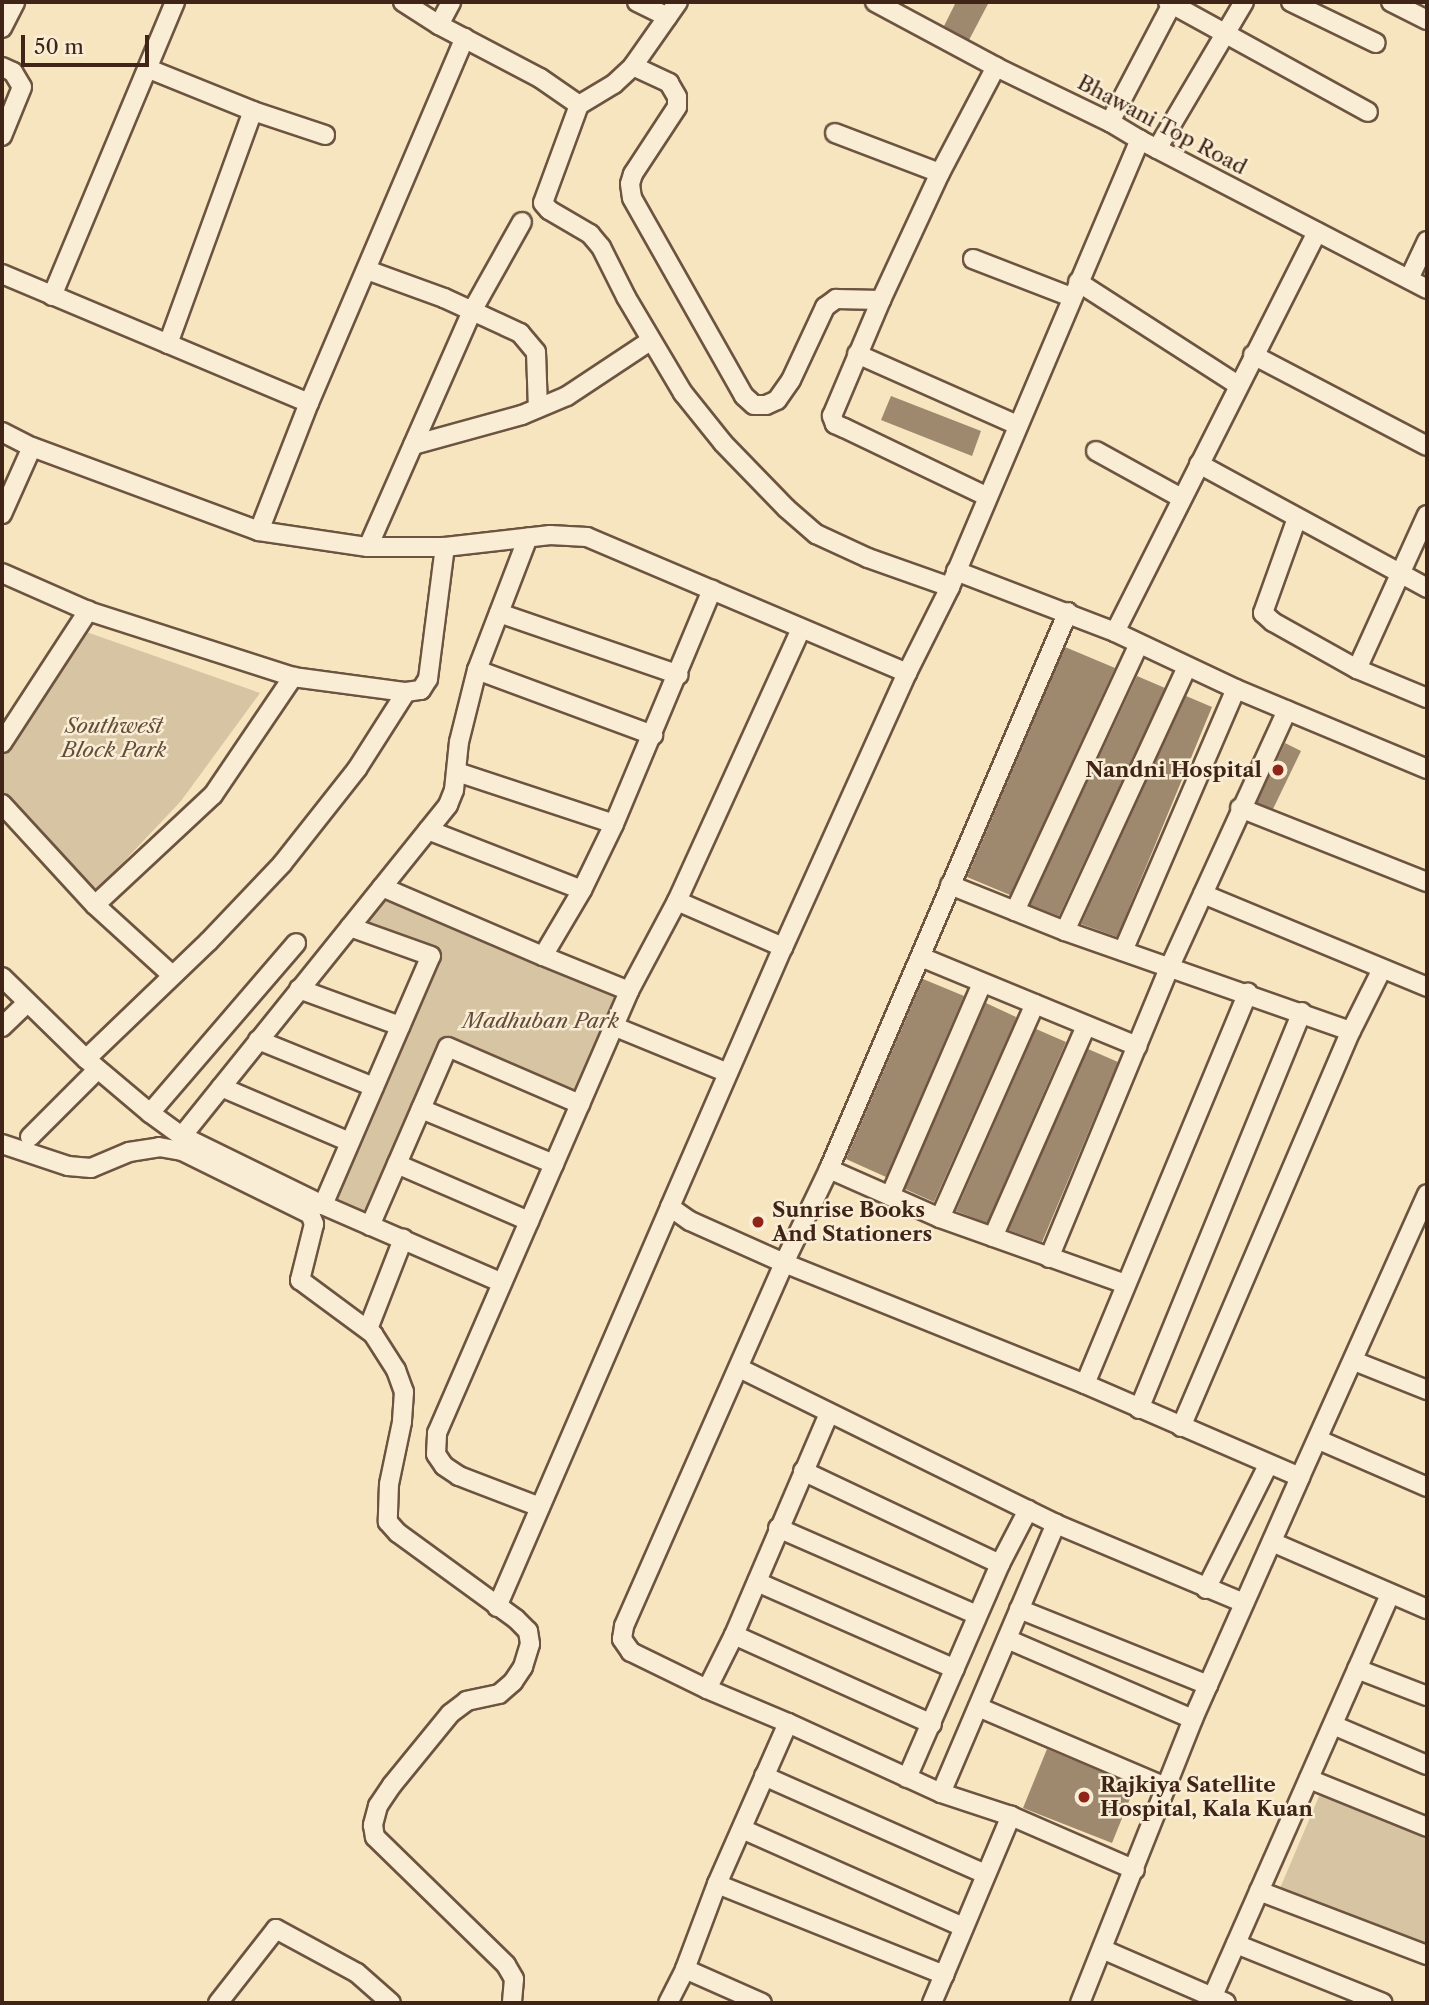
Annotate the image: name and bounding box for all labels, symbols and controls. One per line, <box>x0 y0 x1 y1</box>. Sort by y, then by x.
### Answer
scale bar <box>24 21 152 65</box>
text: 50 m <box>34 34 84 59</box>
street label: Bhawani Top Road <box>1073 70 1251 180</box>
park label: Southwest Block Park <box>62 713 166 763</box>
place label: Nandni Hospital <box>1085 757 1262 783</box>
marker: Nandni Hospital <box>1268 760 1288 780</box>
park label: Madhuban Park <box>463 1008 619 1034</box>
place label: Sunrise Books And Stationers <box>772 1197 932 1247</box>
marker: Sunrise Books And Stationers <box>750 1214 766 1230</box>
place label: Rajkiya Satellite Hospital, Kala Kuan <box>1100 1772 1313 1822</box>
marker: Rajkiya Satellite Hospital, Kala Kuan <box>1074 1787 1094 1807</box>

